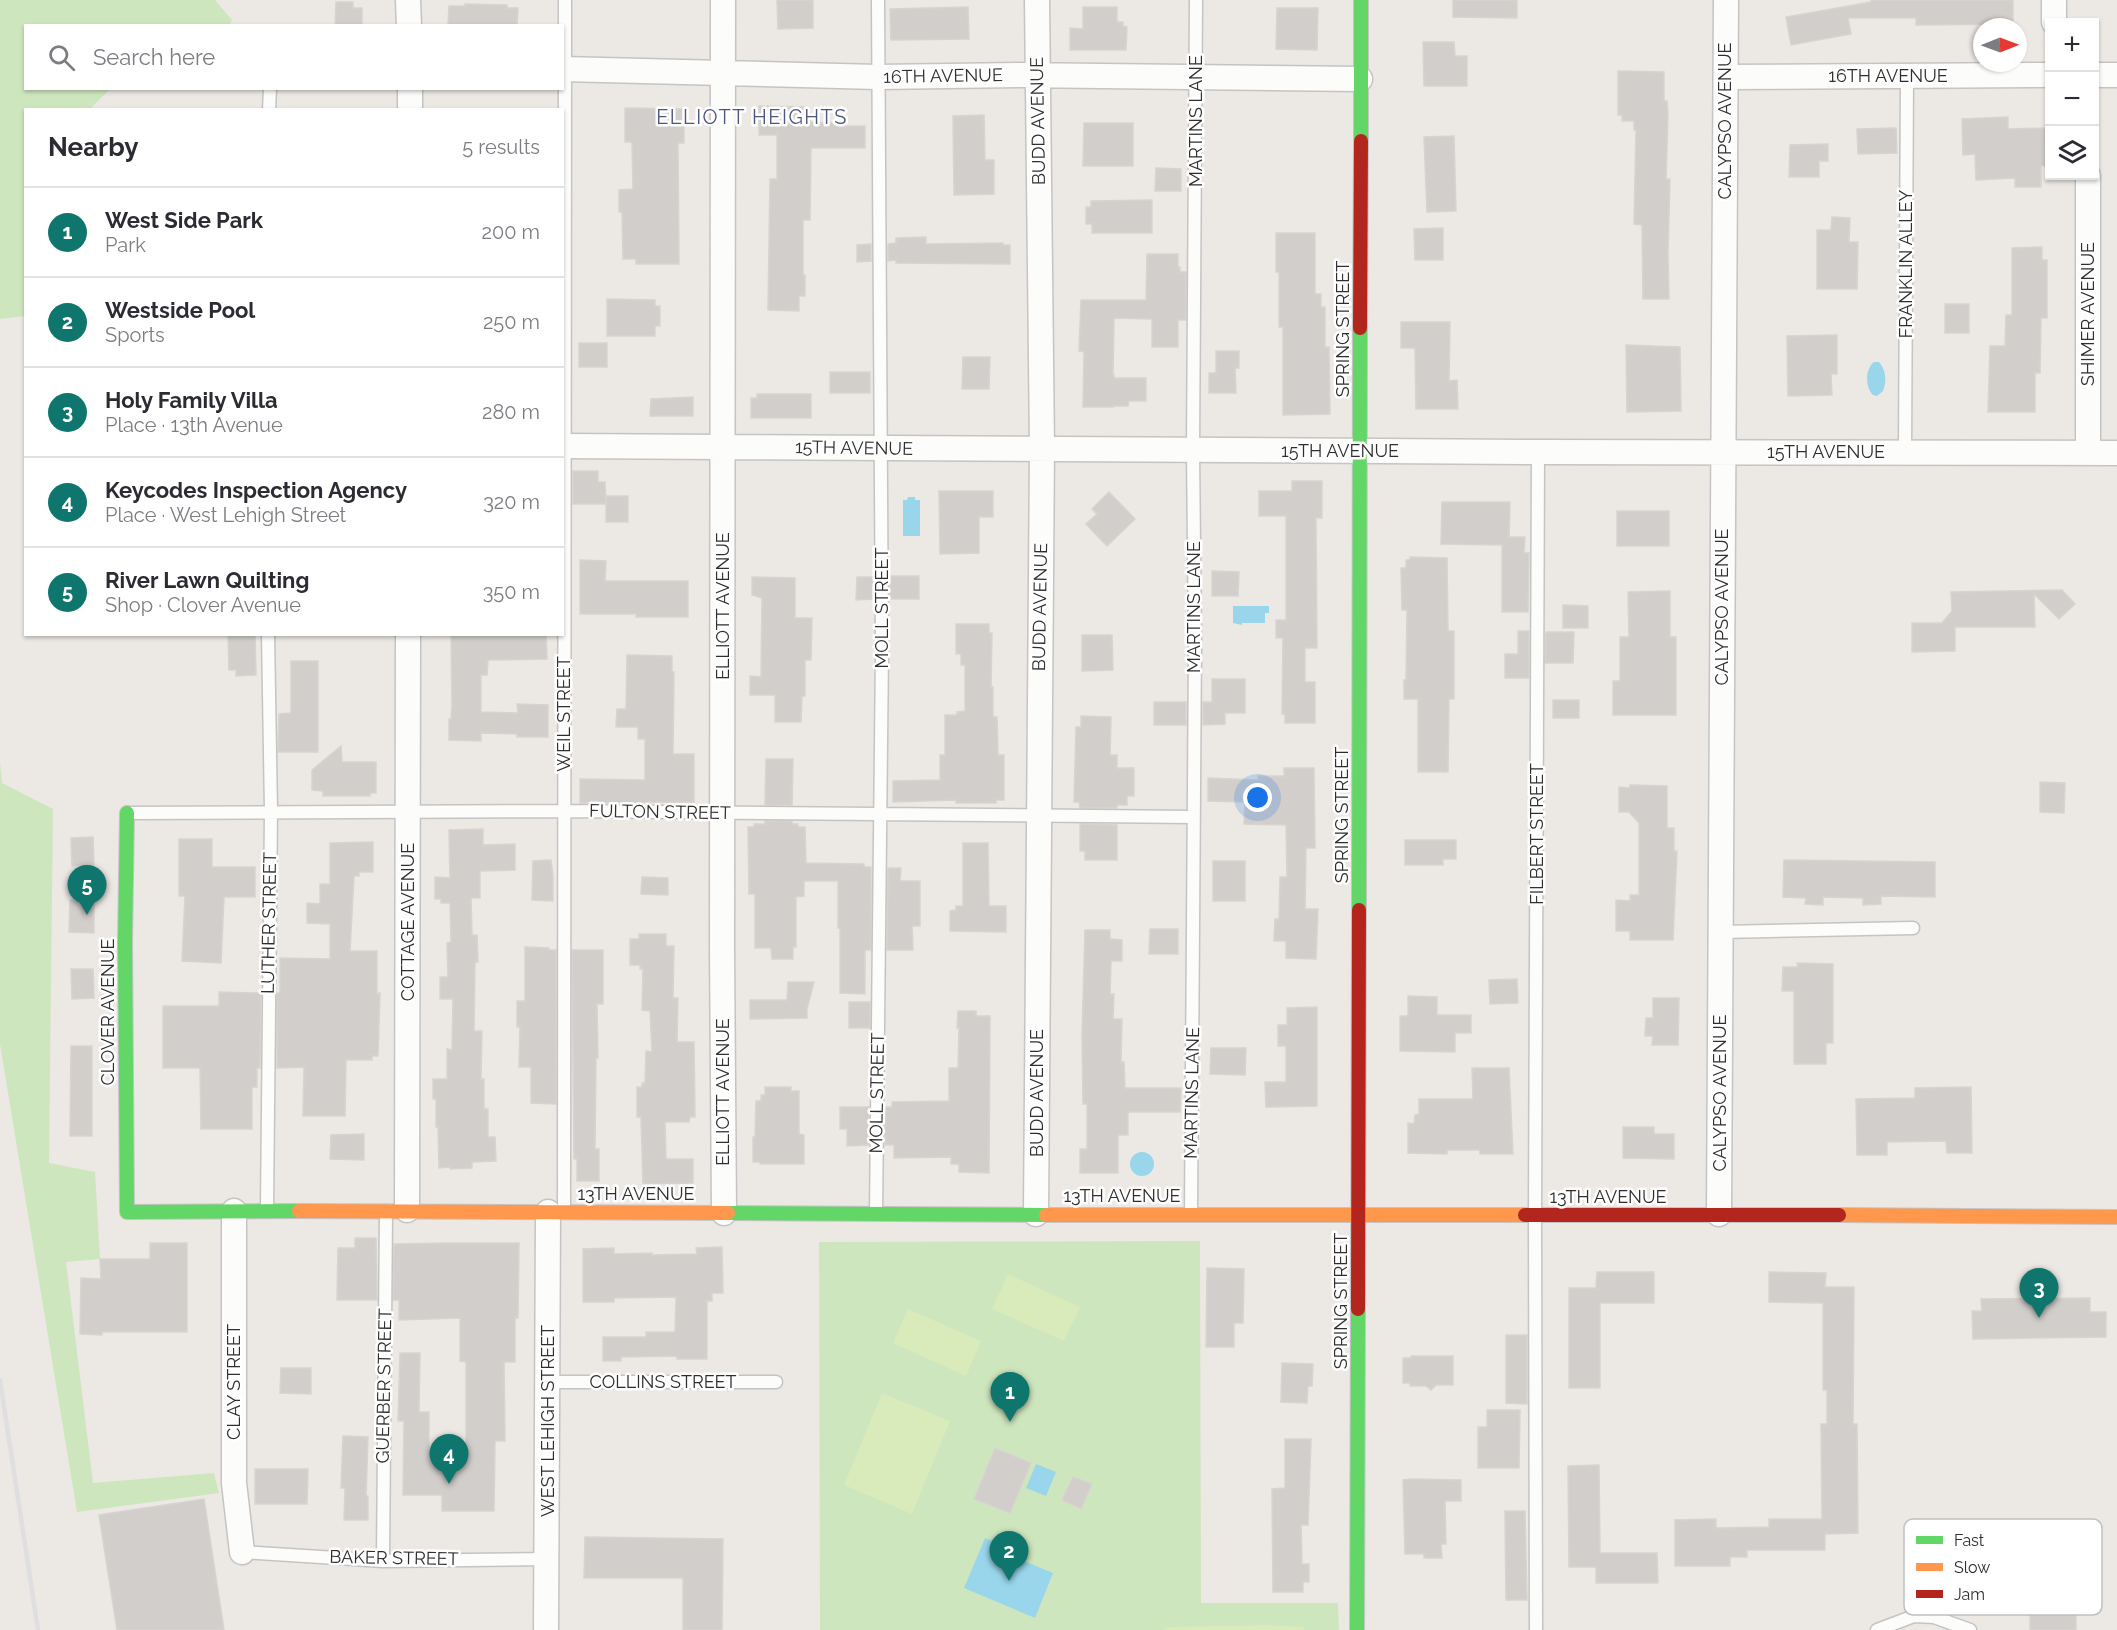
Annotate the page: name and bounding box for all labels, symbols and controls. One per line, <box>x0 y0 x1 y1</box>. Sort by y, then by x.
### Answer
north arrow <box>1973 18 2027 72</box>
map controls <box>2045 18 2099 180</box>
button: + <box>2045 18 2099 72</box>
search box <box>24 24 564 90</box>
icon: search <box>45 41 78 74</box>
street label: CALYPSO AVENUE <box>1714 42 1735 199</box>
text: Search here <box>93 44 215 70</box>
street label: MARTINS LANE <box>1185 55 1206 187</box>
street label: BUDD AVENUE <box>1026 57 1049 185</box>
street label: 16TH AVENUE <box>883 64 1003 87</box>
street label: 16TH AVENUE <box>1828 65 1948 86</box>
button: − <box>2045 72 2099 126</box>
district label: ELLIOTT HEIGHTS <box>656 105 848 129</box>
button: layers <box>2045 126 2099 180</box>
text: Nearby <box>48 132 138 162</box>
text: 5 results <box>462 135 540 159</box>
street label: FRANKLIN ALLEY <box>1895 189 1916 338</box>
text: West Side Park <box>105 207 263 233</box>
text: 1 <box>63 220 72 244</box>
text: 200 m <box>482 220 540 244</box>
text: Park <box>105 233 146 257</box>
street label: SHIMER AVENUE <box>2077 242 2098 386</box>
street label: SPRING STREET <box>1332 261 1353 397</box>
text: Westside Pool <box>105 297 255 323</box>
text: 2 <box>62 310 73 334</box>
text: 250 m <box>483 310 540 334</box>
text: Sports <box>105 323 165 347</box>
text: Holy Family Villa <box>105 387 278 413</box>
text: 3 <box>62 400 73 424</box>
text: 280 m <box>482 400 540 424</box>
text: Place · 13th Avenue <box>105 413 283 437</box>
street label: 15TH AVENUE <box>795 436 913 459</box>
street label: 15TH AVENUE <box>1281 440 1399 461</box>
street label: 15TH AVENUE <box>1767 441 1885 462</box>
text: Keycodes Inspection Agency <box>105 477 407 503</box>
text: 4 <box>62 490 73 514</box>
text: 320 m <box>483 490 540 514</box>
text: Place · West Lehigh Street <box>105 503 346 527</box>
street label: CALYPSO AVENUE <box>1711 528 1732 685</box>
street label: ELLIOTT AVENUE <box>712 532 733 680</box>
street label: MARTINS LANE <box>1183 541 1204 673</box>
street label: BUDD AVENUE <box>1028 543 1051 671</box>
street label: MOLL STREET <box>871 548 892 668</box>
text: River Lawn Quilting <box>105 567 309 593</box>
text: 5 <box>62 580 73 604</box>
text: 350 m <box>483 580 540 604</box>
text: Shop · Clover Avenue <box>105 593 301 617</box>
street label: WEIL STREET <box>553 656 574 772</box>
street label: SPRING STREET <box>1331 747 1352 883</box>
street label: FILBERT STREET <box>1526 763 1547 905</box>
your location <box>1243 783 1272 812</box>
street label: FULTON STREET <box>589 800 731 823</box>
street label: COTTAGE AVENUE <box>397 843 418 1001</box>
street label: LUTHER STREET <box>257 852 280 994</box>
pin: 5 <box>68 866 106 915</box>
street label: CLOVER AVENUE <box>97 938 118 1086</box>
street label: CALYPSO AVENUE <box>1709 1014 1730 1171</box>
street label: ELLIOTT AVENUE <box>712 1018 733 1166</box>
street label: MARTINS LANE <box>1180 1027 1203 1159</box>
street label: BUDD AVENUE <box>1026 1029 1047 1157</box>
street label: MOLL STREET <box>865 1032 888 1154</box>
street label: 13TH AVENUE <box>577 1183 695 1204</box>
street label: 13TH AVENUE <box>1063 1185 1181 1206</box>
street label: 13TH AVENUE <box>1549 1186 1667 1207</box>
street label: SPRING STREET <box>1330 1233 1351 1369</box>
pin: 3 <box>2020 1268 2058 1318</box>
street label: GUERBER STREET <box>372 1308 395 1464</box>
street label: CLAY STREET <box>223 1324 244 1440</box>
street label: WEST LEHIGH STREET <box>537 1325 558 1517</box>
street label: COLLINS STREET <box>589 1371 737 1392</box>
pin: 1 <box>990 1372 1030 1422</box>
pin: 4 <box>430 1434 468 1484</box>
legend <box>1904 1519 2102 1615</box>
text: Fast <box>1954 1531 1985 1550</box>
pin: 2 <box>990 1532 1028 1581</box>
street label: BAKER STREET <box>329 1546 459 1569</box>
text: Slow <box>1954 1558 1990 1577</box>
text: Jam <box>1954 1585 1985 1604</box>

